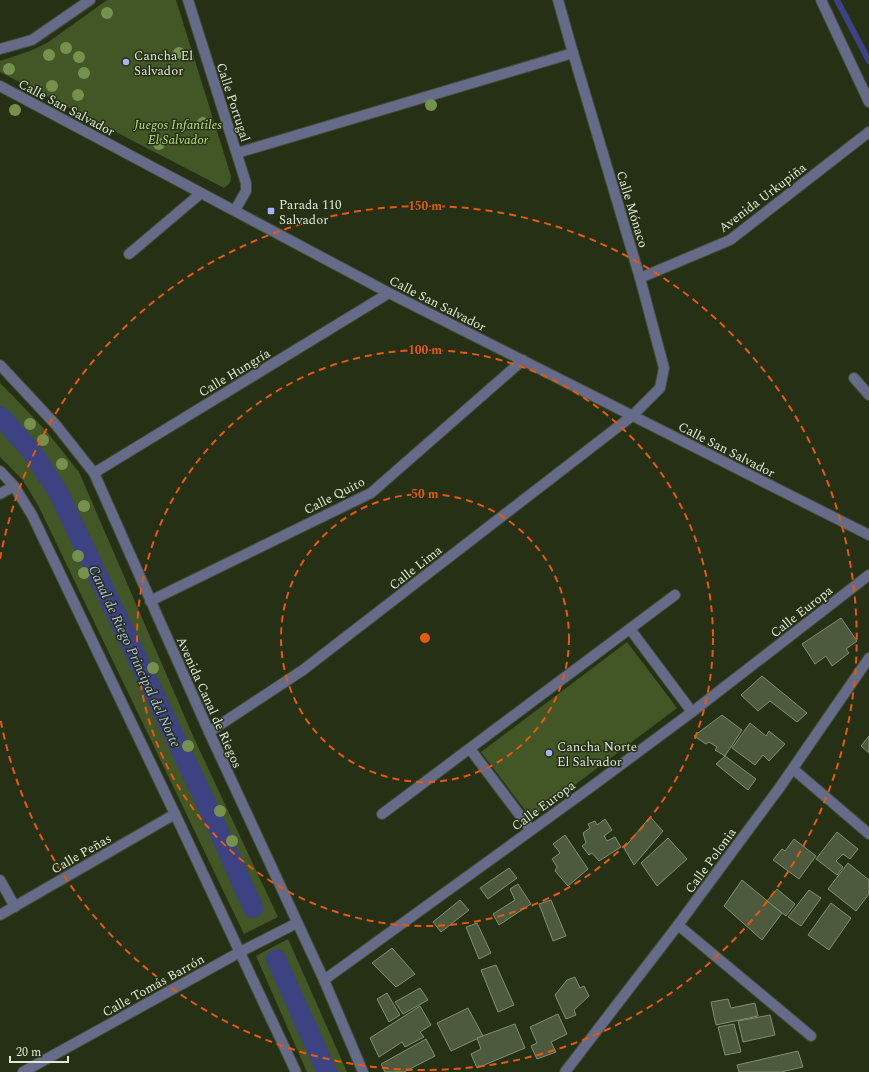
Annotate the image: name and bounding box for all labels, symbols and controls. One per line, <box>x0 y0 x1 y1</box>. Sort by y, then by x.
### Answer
place label: Cancha El Salvador <box>134 46 193 81</box>
marker: Cancha El Salvador <box>121 57 131 67</box>
street label: Calle Portugal <box>211 60 255 145</box>
street label: Calle San Salvador <box>15 74 118 142</box>
park label: Juegos Infantiles El Salvador <box>133 115 222 150</box>
street label: Avenida Urkupiña <box>715 158 811 237</box>
street label: Calle Mónaco <box>611 168 653 250</box>
place label: Parada 110 Salvador <box>279 195 342 230</box>
text: 150 m <box>408 197 442 216</box>
marker: Parada 110 Salvador <box>266 206 276 216</box>
street label: Calle San Salvador <box>386 271 490 337</box>
text: 100 m <box>408 341 442 360</box>
street label: Calle Hungría <box>195 343 275 402</box>
street label: Calle San Salvador <box>675 417 779 483</box>
street label: Calle Quito <box>300 472 369 520</box>
text: 50 m <box>411 485 439 504</box>
street label: Calle Lima <box>385 540 447 595</box>
water label: Canal de Riego Principal del Norte <box>83 562 186 751</box>
street label: Calle Europa <box>766 581 838 643</box>
centre of rings <box>418 631 432 645</box>
street label: Avenida Canal de Riegos <box>171 633 247 771</box>
place label: Cancha Norte El Salvador <box>557 737 637 772</box>
marker: Cancha Norte El Salvador <box>544 748 554 758</box>
street label: Calle Europa <box>508 775 580 836</box>
street label: Calle Polonia <box>680 823 742 898</box>
street label: Calle Peñas <box>48 829 115 879</box>
street label: Calle Tomás Barrón <box>99 949 209 1022</box>
scale bar <box>10 1038 68 1064</box>
text: 20 m <box>16 1043 41 1062</box>

